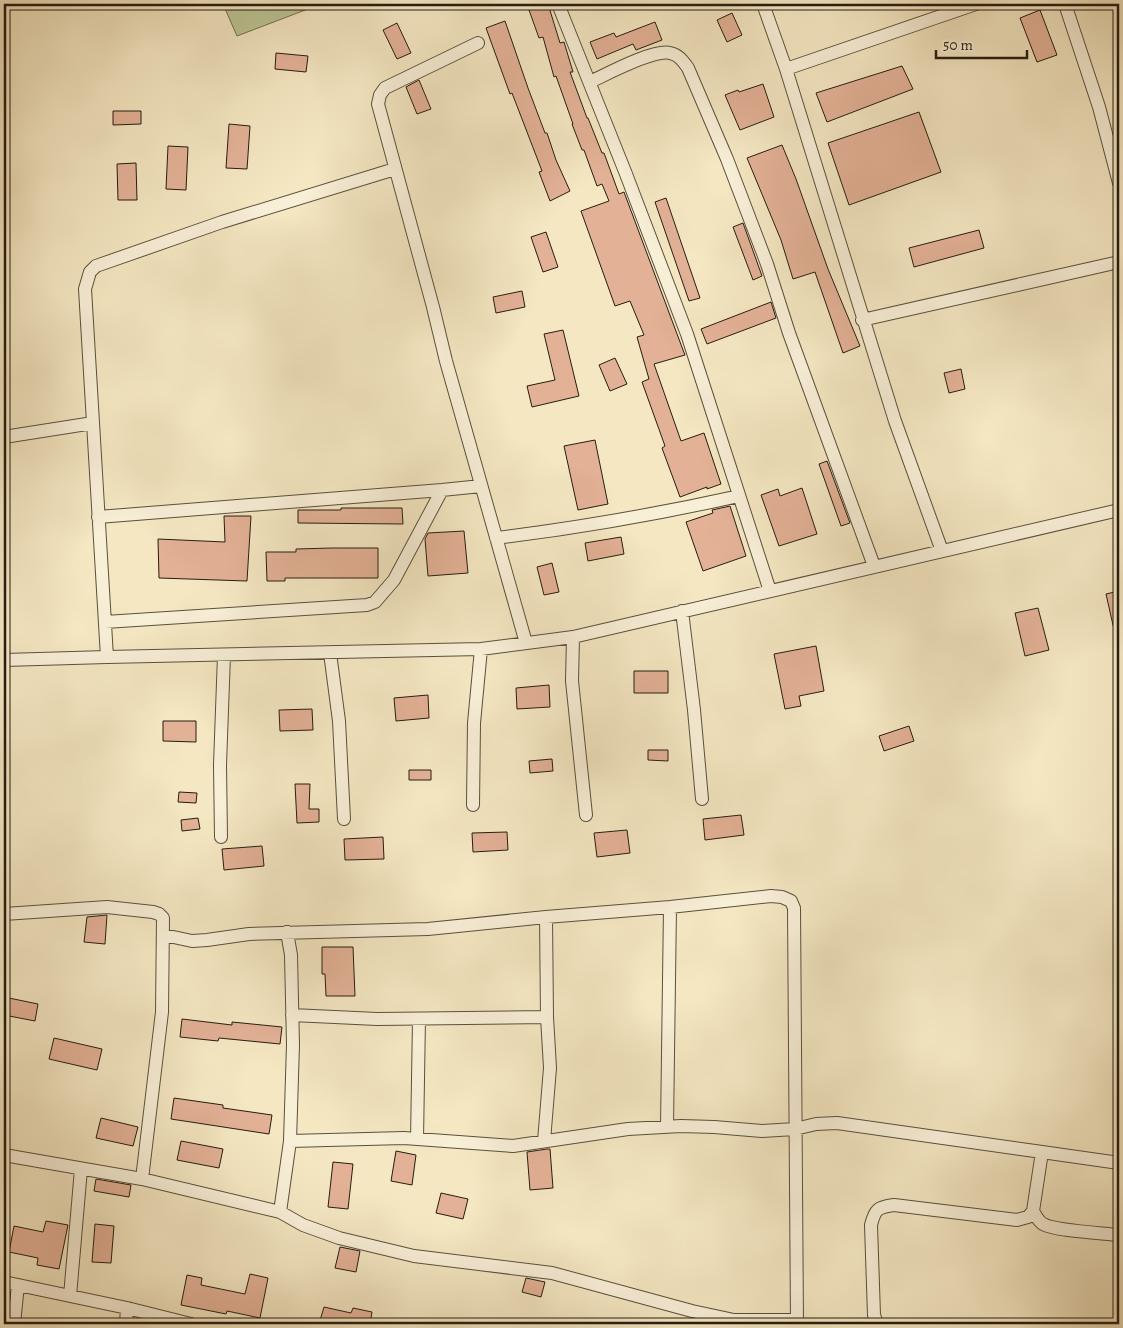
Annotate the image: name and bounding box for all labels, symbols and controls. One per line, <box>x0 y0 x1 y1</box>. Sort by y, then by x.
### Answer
scale bar <box>936 28 1027 60</box>
text: 50 m <box>943 35 973 55</box>

